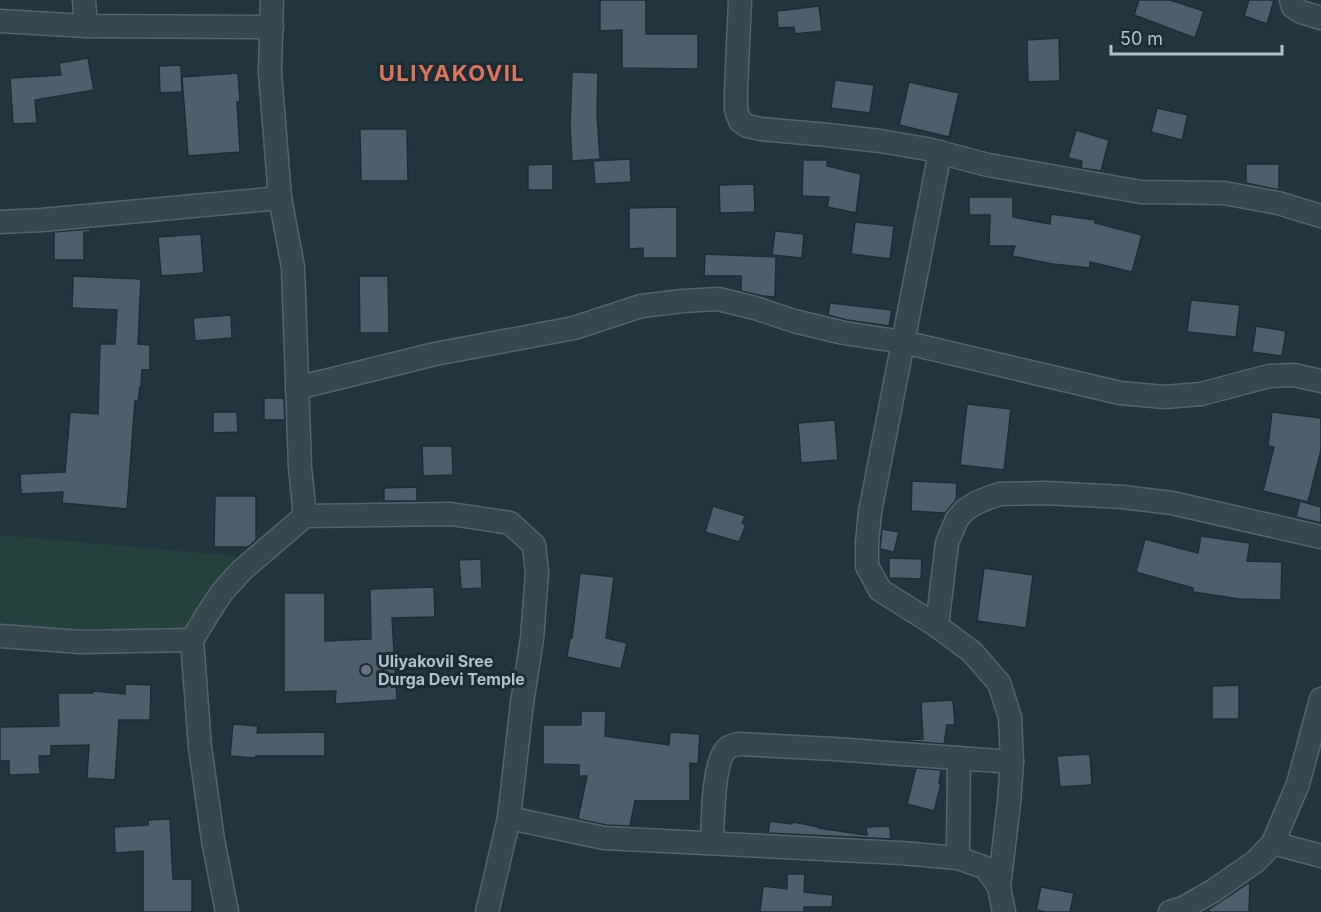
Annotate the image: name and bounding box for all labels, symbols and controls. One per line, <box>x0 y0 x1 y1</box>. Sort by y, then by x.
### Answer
scale bar <box>1111 18 1282 56</box>
text: 50 m <box>1120 28 1163 49</box>
district label: ULIYAKOVIL <box>379 60 525 86</box>
place label: Uliyakovil Sree Durga Devi Temple <box>378 651 525 689</box>
marker: Uliyakovil Sree Durga Devi Temple <box>359 663 373 677</box>

